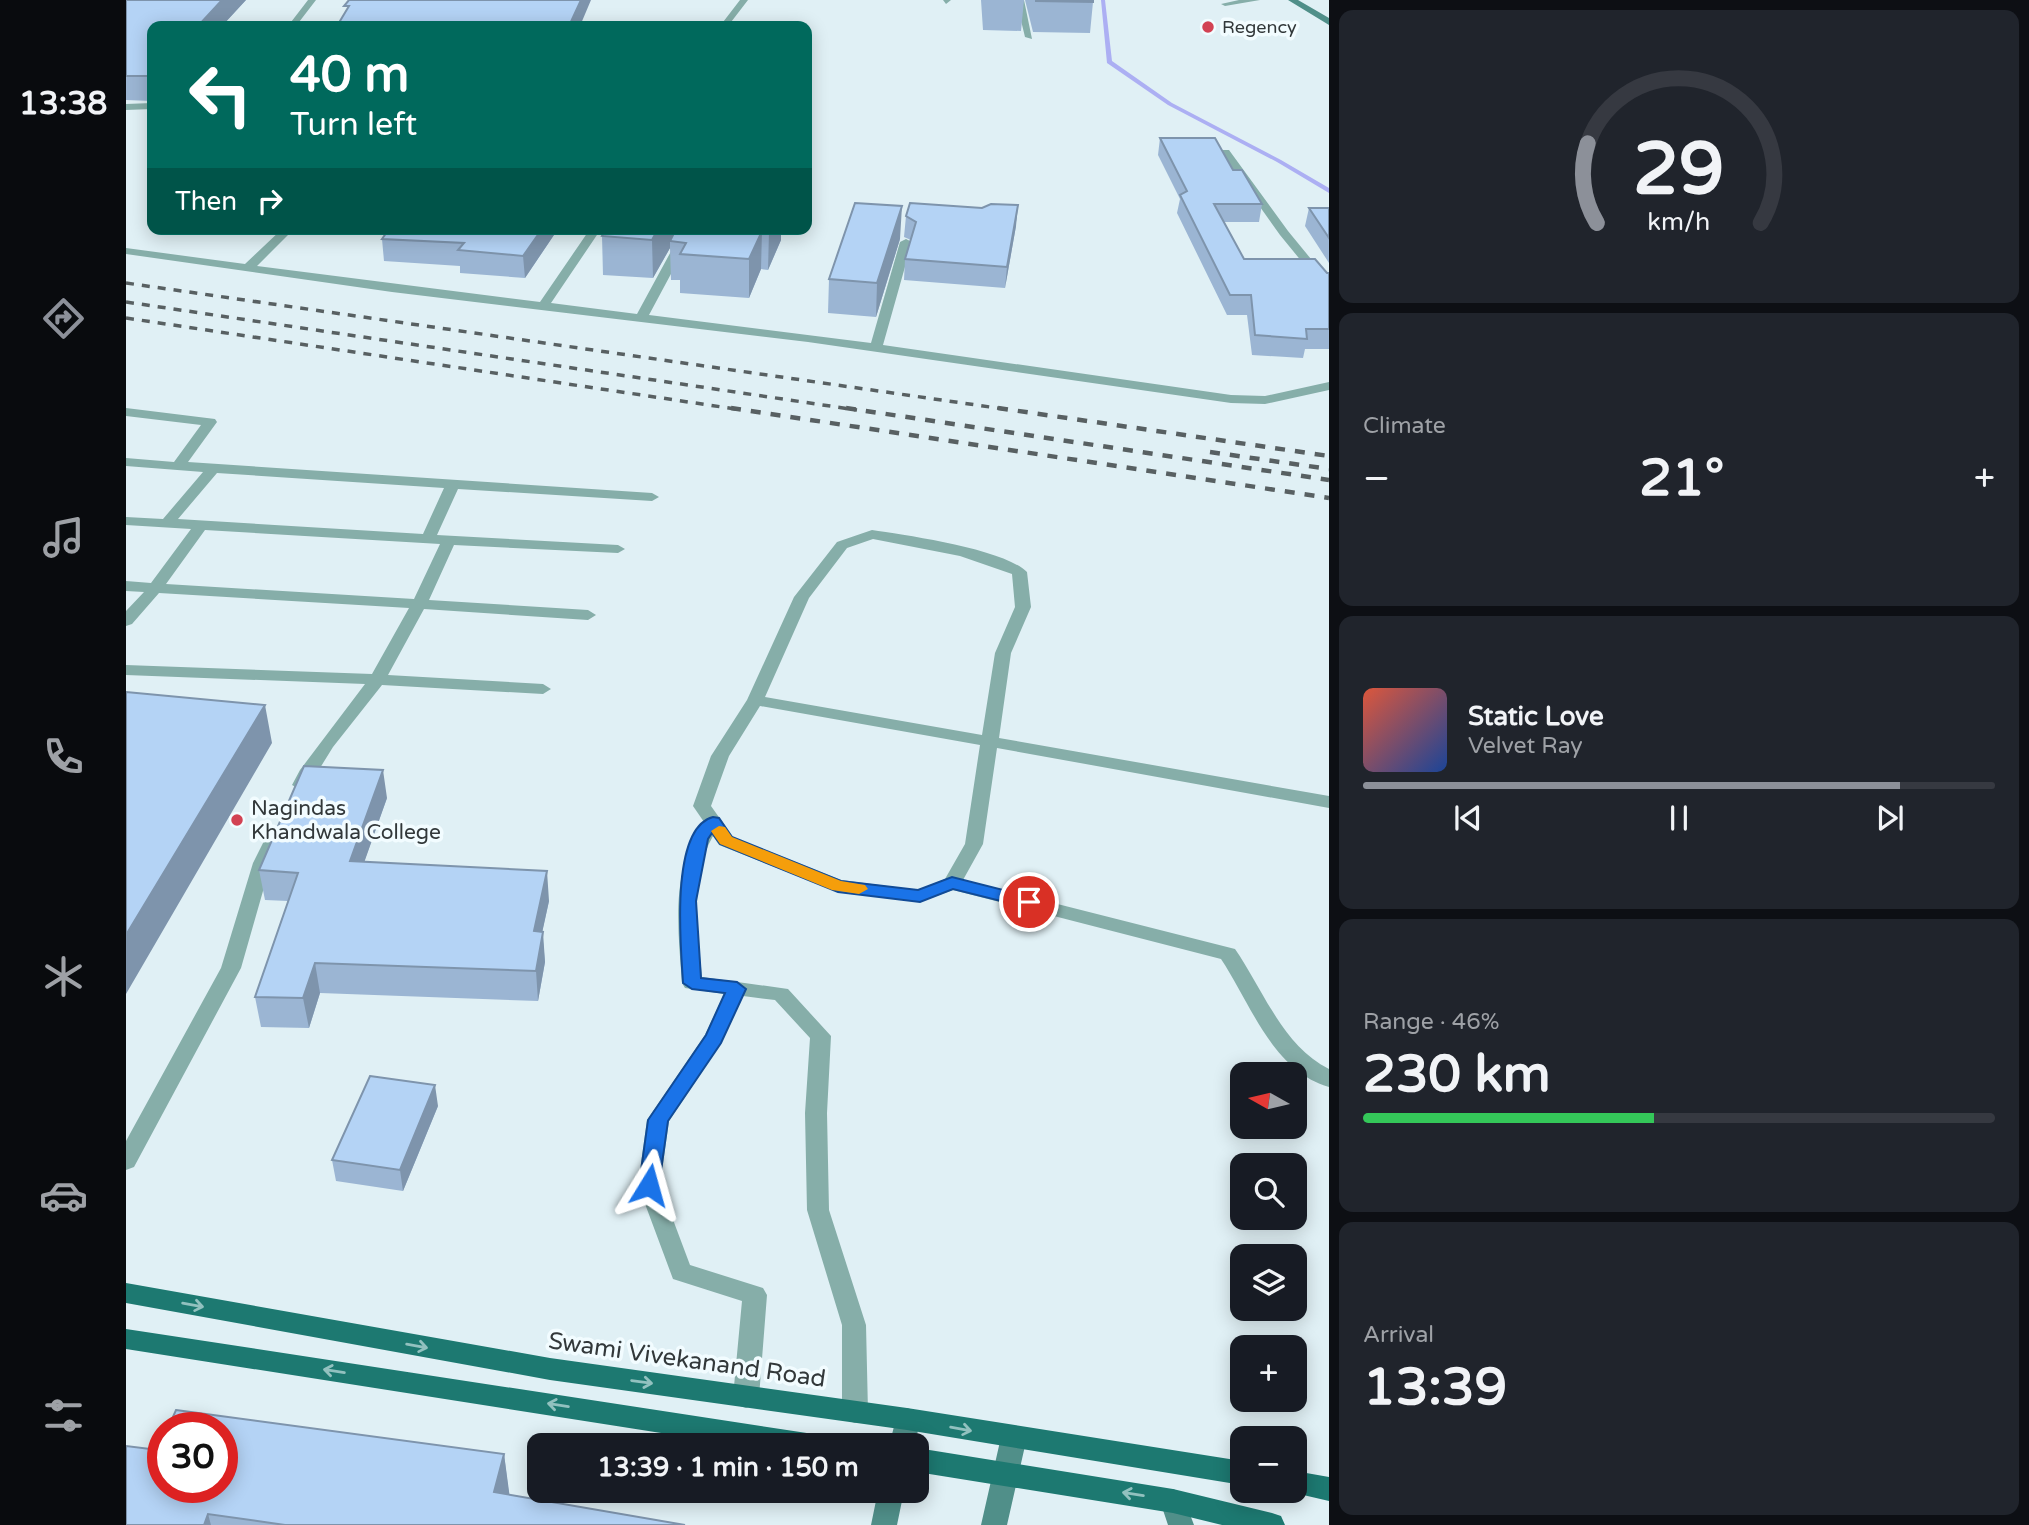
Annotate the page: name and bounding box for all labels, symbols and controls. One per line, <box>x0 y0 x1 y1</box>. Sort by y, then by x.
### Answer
place label: Regency <box>1222 16 1297 38</box>
marker: Regency <box>1200 19 1216 35</box>
text: 40 m <box>290 46 409 105</box>
icon: left <box>175 49 266 140</box>
text: 13:38 <box>19 85 107 123</box>
text: Turn left <box>290 106 417 144</box>
text: 29 <box>1633 126 1725 214</box>
icon: right <box>251 182 289 220</box>
text: Then <box>175 186 237 217</box>
text: km/h <box>1648 206 1710 236</box>
icon: directions <box>39 294 88 343</box>
text: Climate <box>1363 412 1446 440</box>
text: 21° <box>1639 447 1724 510</box>
text: − <box>1363 456 1390 502</box>
text: + <box>1974 456 1995 502</box>
icon: music <box>39 513 88 562</box>
text: Static Love <box>1468 701 1604 732</box>
icon: phone <box>39 732 88 781</box>
text: Velvet Ray <box>1468 732 1583 760</box>
place label: Nagindas Khandwala College <box>251 796 441 845</box>
icon: previous <box>1449 799 1487 837</box>
icon: pause <box>1660 799 1698 837</box>
icon: next <box>1871 799 1909 837</box>
marker: Nagindas Khandwala College <box>229 812 245 828</box>
pin <box>999 872 1059 932</box>
icon: arrive <box>1010 883 1048 921</box>
icon: climate <box>39 952 88 1001</box>
text: Range · 46% <box>1363 1008 1499 1036</box>
text: 230 km <box>1363 1043 1551 1106</box>
north arrow <box>1230 1062 1307 1139</box>
map controls <box>1230 1062 1307 1503</box>
position arrow <box>612 1148 686 1222</box>
button: search <box>1230 1153 1307 1230</box>
icon: car <box>39 1171 88 1220</box>
button: layers <box>1230 1244 1307 1321</box>
one-way arrow <box>181 1299 204 1313</box>
text: Arrival <box>1363 1321 1434 1349</box>
street label: Swami Vivekanand Road <box>546 1326 828 1394</box>
button: + <box>1230 1335 1307 1412</box>
one-way arrow <box>405 1339 428 1353</box>
text: 13:39 <box>1363 1356 1507 1419</box>
one-way arrow <box>323 1364 345 1377</box>
one-way arrow <box>630 1376 652 1389</box>
icon: filters <box>39 1391 88 1440</box>
one-way arrow <box>548 1399 570 1412</box>
speed limit sign: 30 <box>147 1412 238 1503</box>
one-way arrow <box>949 1422 972 1436</box>
button: − <box>1230 1426 1307 1503</box>
text: 13:39 · 1 min · 150 m <box>597 1452 859 1483</box>
one-way arrow <box>1122 1487 1145 1500</box>

